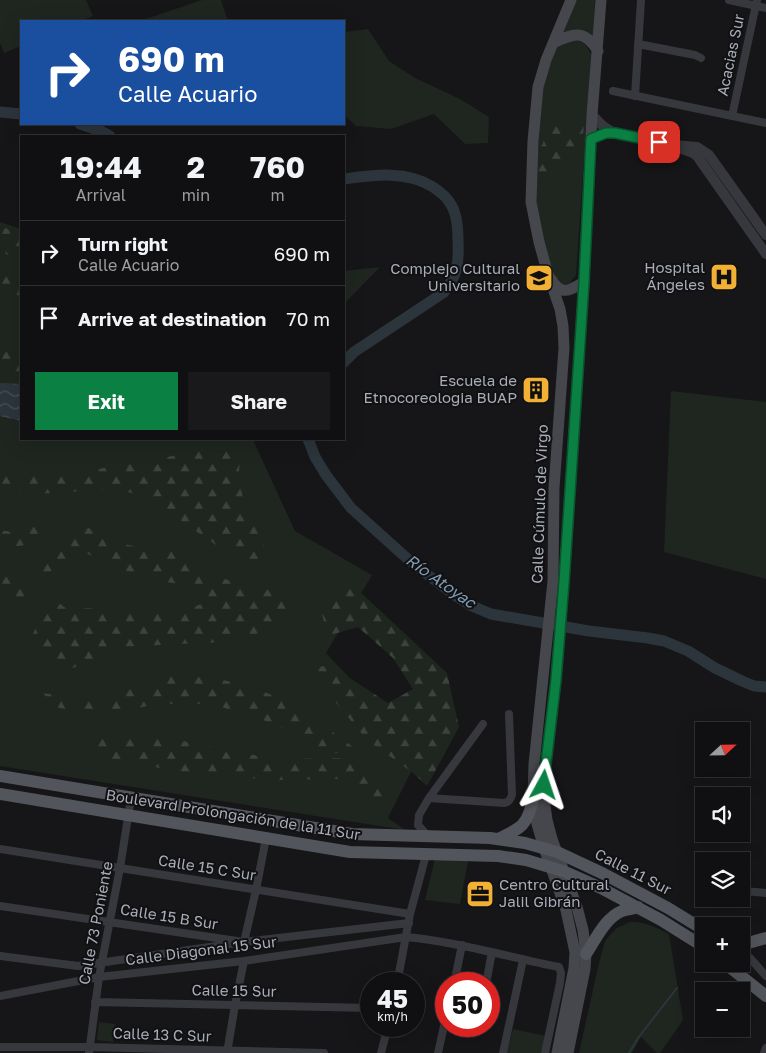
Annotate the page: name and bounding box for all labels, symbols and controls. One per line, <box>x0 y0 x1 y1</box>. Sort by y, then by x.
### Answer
street label: Acacias Sur <box>713 12 748 97</box>
text: 690 m <box>118 38 225 80</box>
icon: right <box>35 40 100 105</box>
text: Calle Acuario <box>118 80 257 107</box>
pin <box>638 121 680 163</box>
icon: arrive <box>645 128 673 156</box>
text: 19:44 <box>60 149 142 185</box>
text: 2 <box>187 149 205 185</box>
text: 760 <box>250 149 305 185</box>
text: Arrival <box>76 185 126 205</box>
text: min <box>182 185 210 205</box>
text: m <box>270 185 285 205</box>
text: Turn right <box>78 232 168 255</box>
icon: right <box>35 239 63 267</box>
text: 690 m <box>274 242 330 265</box>
text: Calle Acuario <box>78 255 179 275</box>
place label: Hospital Ángeles <box>644 258 705 293</box>
place label: Complejo Cultural Universitario <box>390 259 520 294</box>
hospital icon: Hospital Ángeles <box>709 262 739 292</box>
school or university icon: Complejo Cultural Universitario <box>524 263 554 293</box>
icon: arrive <box>35 304 63 332</box>
text: Arrive at destination <box>78 307 266 330</box>
text: 70 m <box>287 307 330 330</box>
place label: Escuela de Etnocoreologia BUAP <box>364 371 517 406</box>
button: Exit <box>35 372 178 430</box>
button: Share <box>188 372 330 430</box>
building icon: Escuela de Etnocoreologia BUAP <box>521 375 551 405</box>
street label: Calle Cúmulo de Virgo <box>527 424 551 584</box>
water label: Río Atoyac <box>402 550 481 613</box>
north arrow <box>695 722 750 778</box>
map controls <box>695 722 750 1037</box>
position arrow <box>517 758 569 810</box>
street label: Boulevard Prolongación de la 11 Sur <box>105 785 362 843</box>
button: sound <box>695 787 750 842</box>
street label: Calle 11 Sur <box>592 844 675 898</box>
street label: Calle 15 C Sur <box>157 850 257 884</box>
button: layers <box>695 852 750 907</box>
street label: Calle 73 Poniente <box>74 859 116 986</box>
place label: Centro Cultural Jalil Gibrán <box>499 875 609 910</box>
office icon: Centro Cultural Jalil Gibrán <box>465 879 495 909</box>
street label: Calle 15 B Sur <box>119 899 219 933</box>
button: + <box>695 917 750 972</box>
street label: Calle Diagonal 15 Sur <box>124 932 278 968</box>
speed limit sign: 50 <box>435 972 500 1037</box>
street label: Calle 15 Sur <box>191 980 277 1000</box>
button: − <box>695 982 750 1037</box>
text: 45 <box>377 983 408 1014</box>
text: km/h <box>377 1009 408 1024</box>
street label: Calle 13 C Sur <box>112 1023 212 1045</box>

